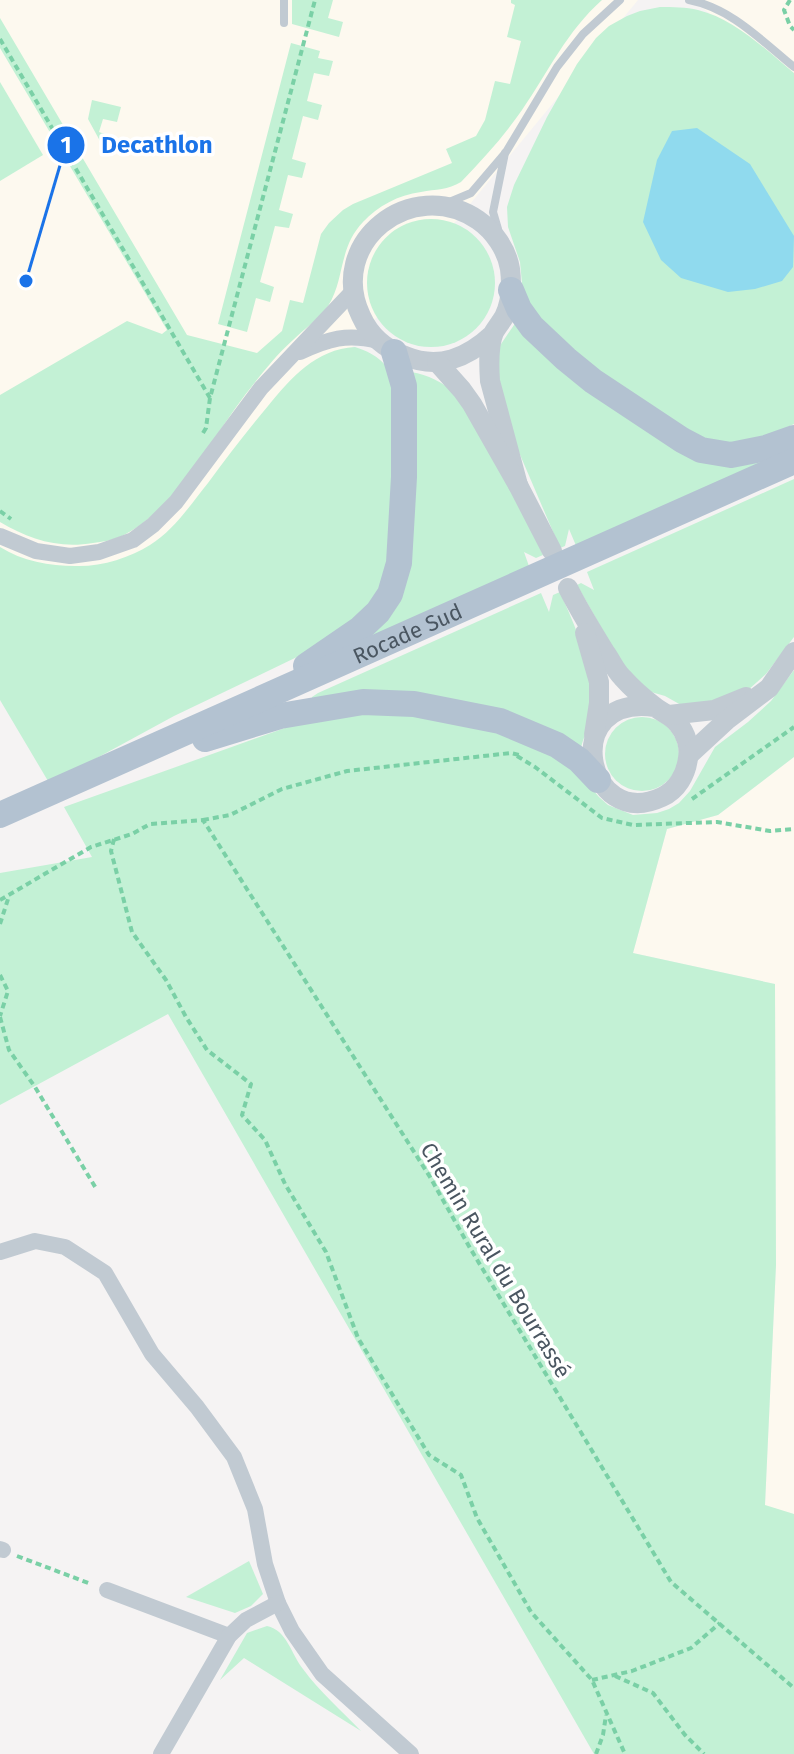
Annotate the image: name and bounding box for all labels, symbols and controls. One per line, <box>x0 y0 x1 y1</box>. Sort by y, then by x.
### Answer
callout: Decathlon <box>46 121 229 169</box>
text: 1 <box>60 131 72 159</box>
text: Decathlon <box>101 131 213 159</box>
street label: Rocade Sud <box>349 598 467 670</box>
street label: Chemin Rural du Bourrassé <box>415 1138 577 1383</box>

